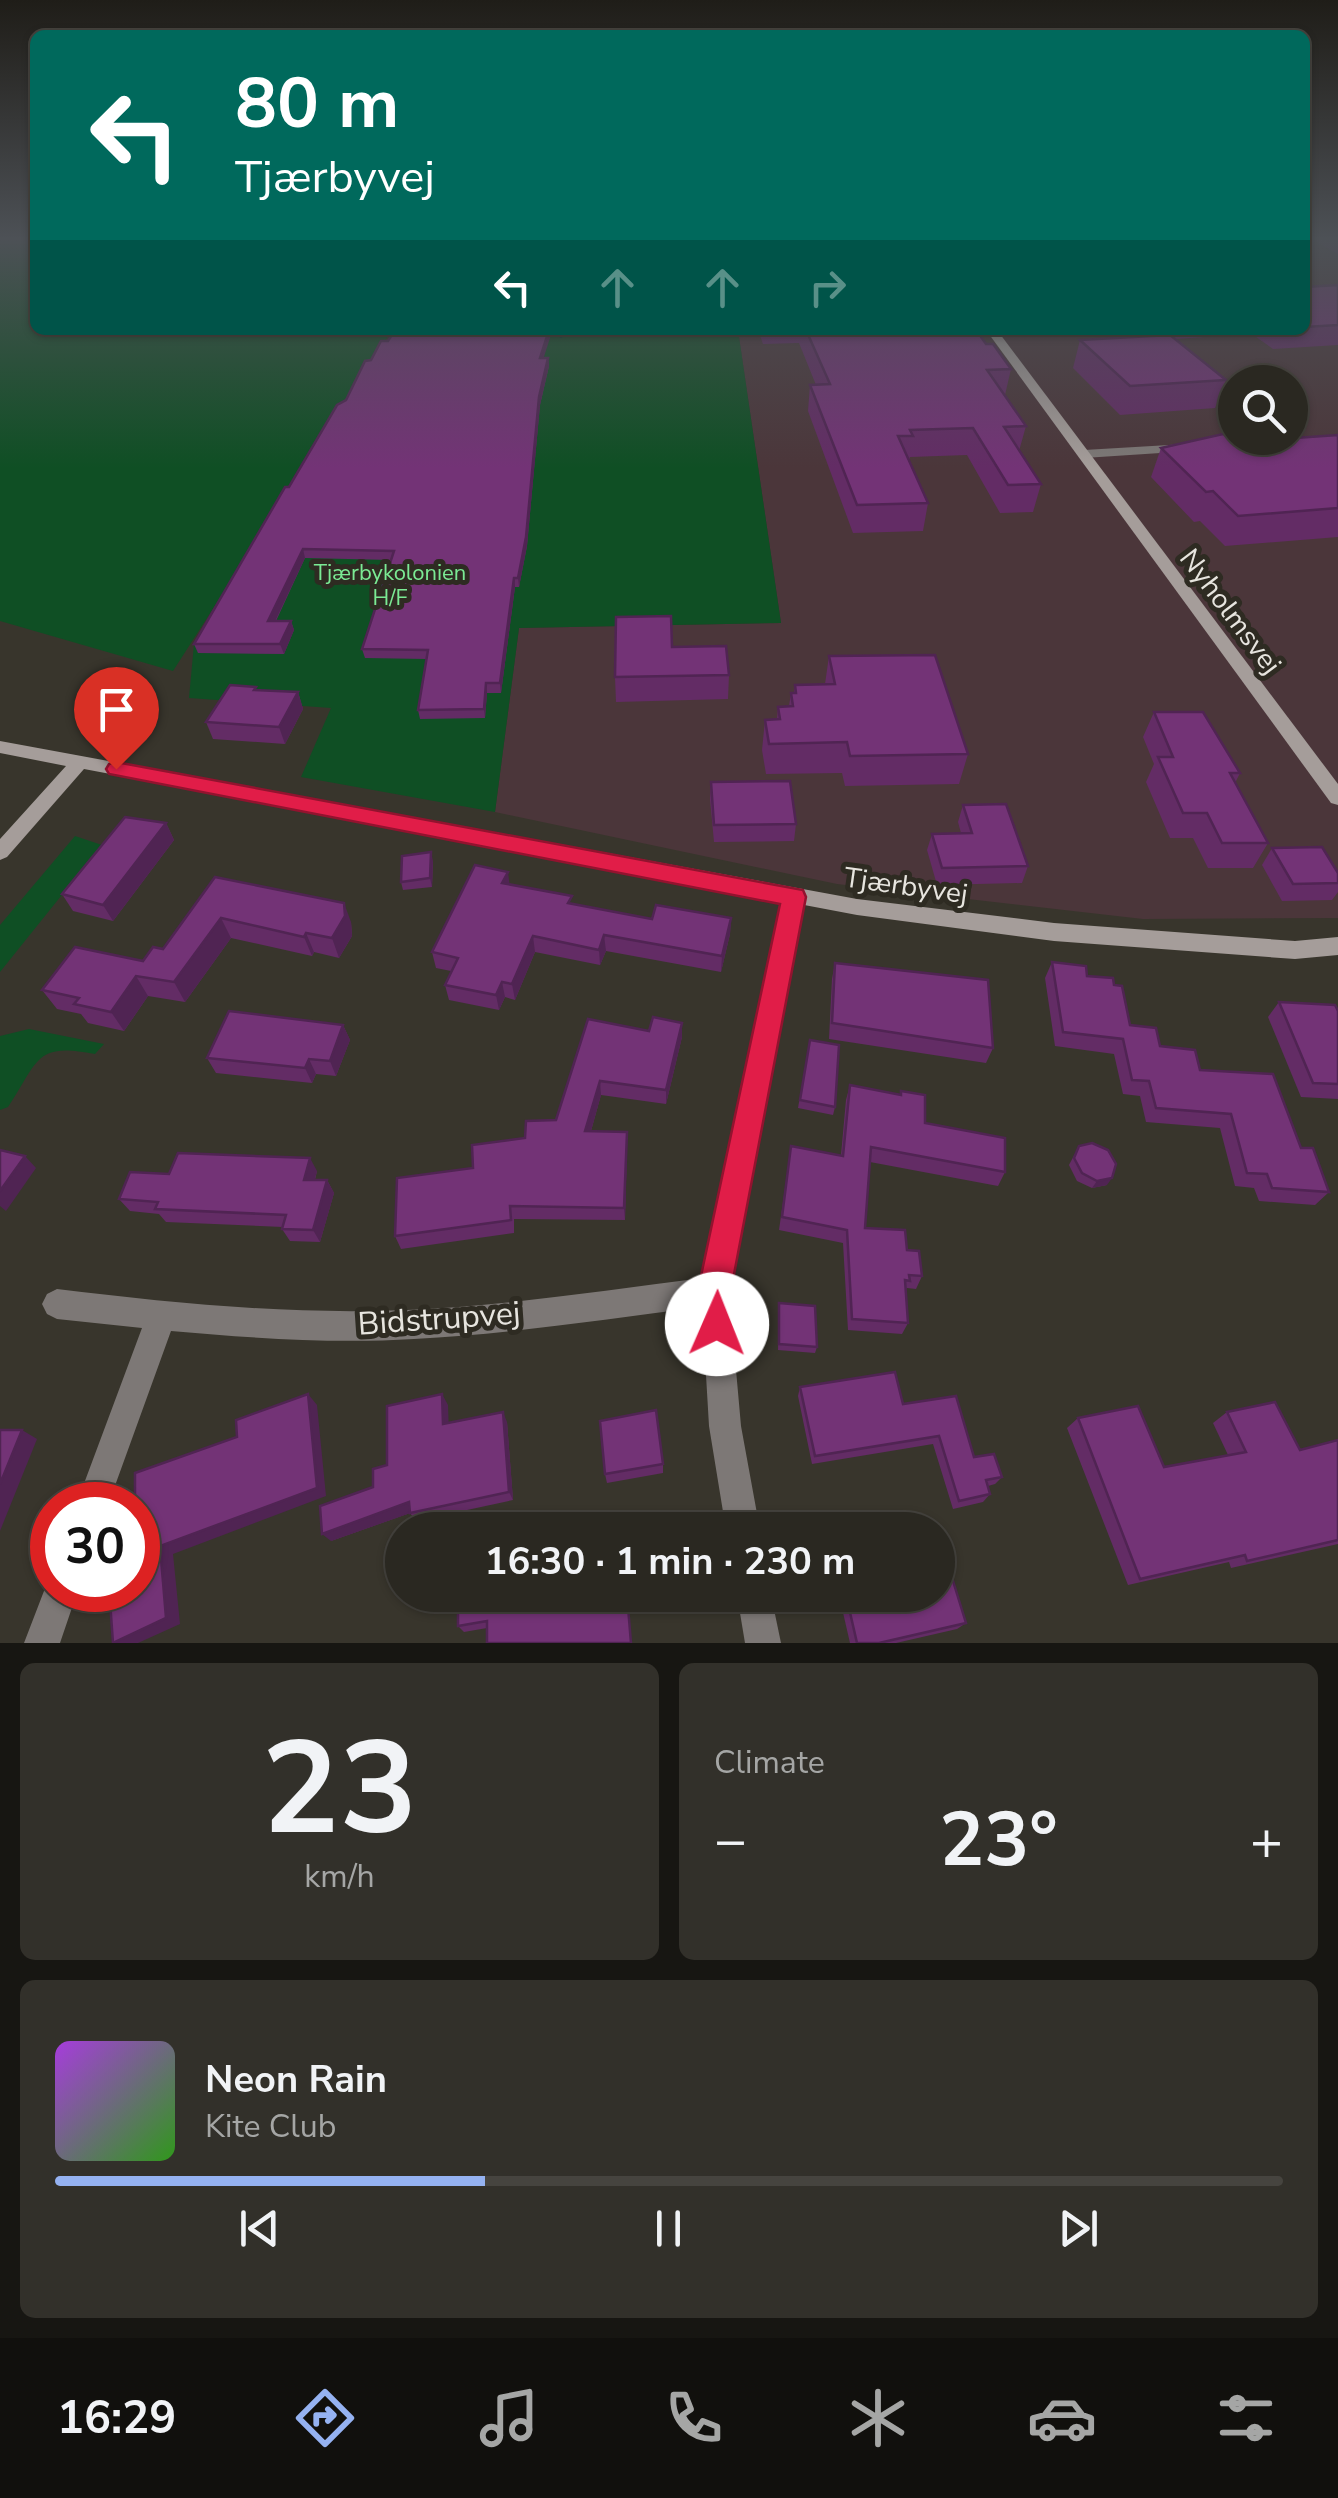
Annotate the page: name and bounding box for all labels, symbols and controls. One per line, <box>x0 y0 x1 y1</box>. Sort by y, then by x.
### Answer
text: 80 m <box>235 56 399 152</box>
icon: left <box>70 70 200 200</box>
text: Tjærbyvej <box>235 147 435 208</box>
icon: left <box>485 260 540 315</box>
icon: ahead <box>590 260 645 315</box>
icon: ahead <box>695 260 750 315</box>
icon: right <box>800 260 855 315</box>
map controls <box>1218 365 1308 455</box>
button: search <box>1218 365 1308 455</box>
street label: Nyholmsvej <box>1171 541 1290 682</box>
park label: Tjærbykolonien H/F <box>314 558 466 613</box>
pin <box>74 667 159 770</box>
icon: arrive <box>89 682 144 737</box>
street label: Tjærbyvej <box>842 859 970 913</box>
position arrow <box>665 1272 769 1376</box>
street label: Bidstrupvej <box>356 1291 522 1346</box>
speed limit sign: 30 <box>30 1482 160 1612</box>
text: 16:30 · 1 min · 230 m <box>485 1536 855 1587</box>
text: 23 <box>261 1701 418 1878</box>
text: Climate <box>714 1741 825 1784</box>
text: 23° <box>939 1789 1058 1891</box>
text: − <box>714 1803 747 1878</box>
text: + <box>1250 1803 1283 1878</box>
text: km/h <box>304 1855 375 1898</box>
text: Neon Rain <box>205 2054 387 2105</box>
text: Kite Club <box>205 2105 336 2148</box>
icon: previous <box>232 2201 287 2256</box>
icon: pause <box>641 2201 696 2256</box>
icon: next <box>1051 2201 1106 2256</box>
icon: directions <box>290 2383 360 2453</box>
icon: music <box>474 2383 544 2453</box>
icon: phone <box>659 2383 729 2453</box>
icon: climate <box>843 2383 913 2453</box>
icon: car <box>1027 2383 1097 2453</box>
icon: filters <box>1211 2383 1281 2453</box>
text: 16:29 <box>57 2388 176 2449</box>

